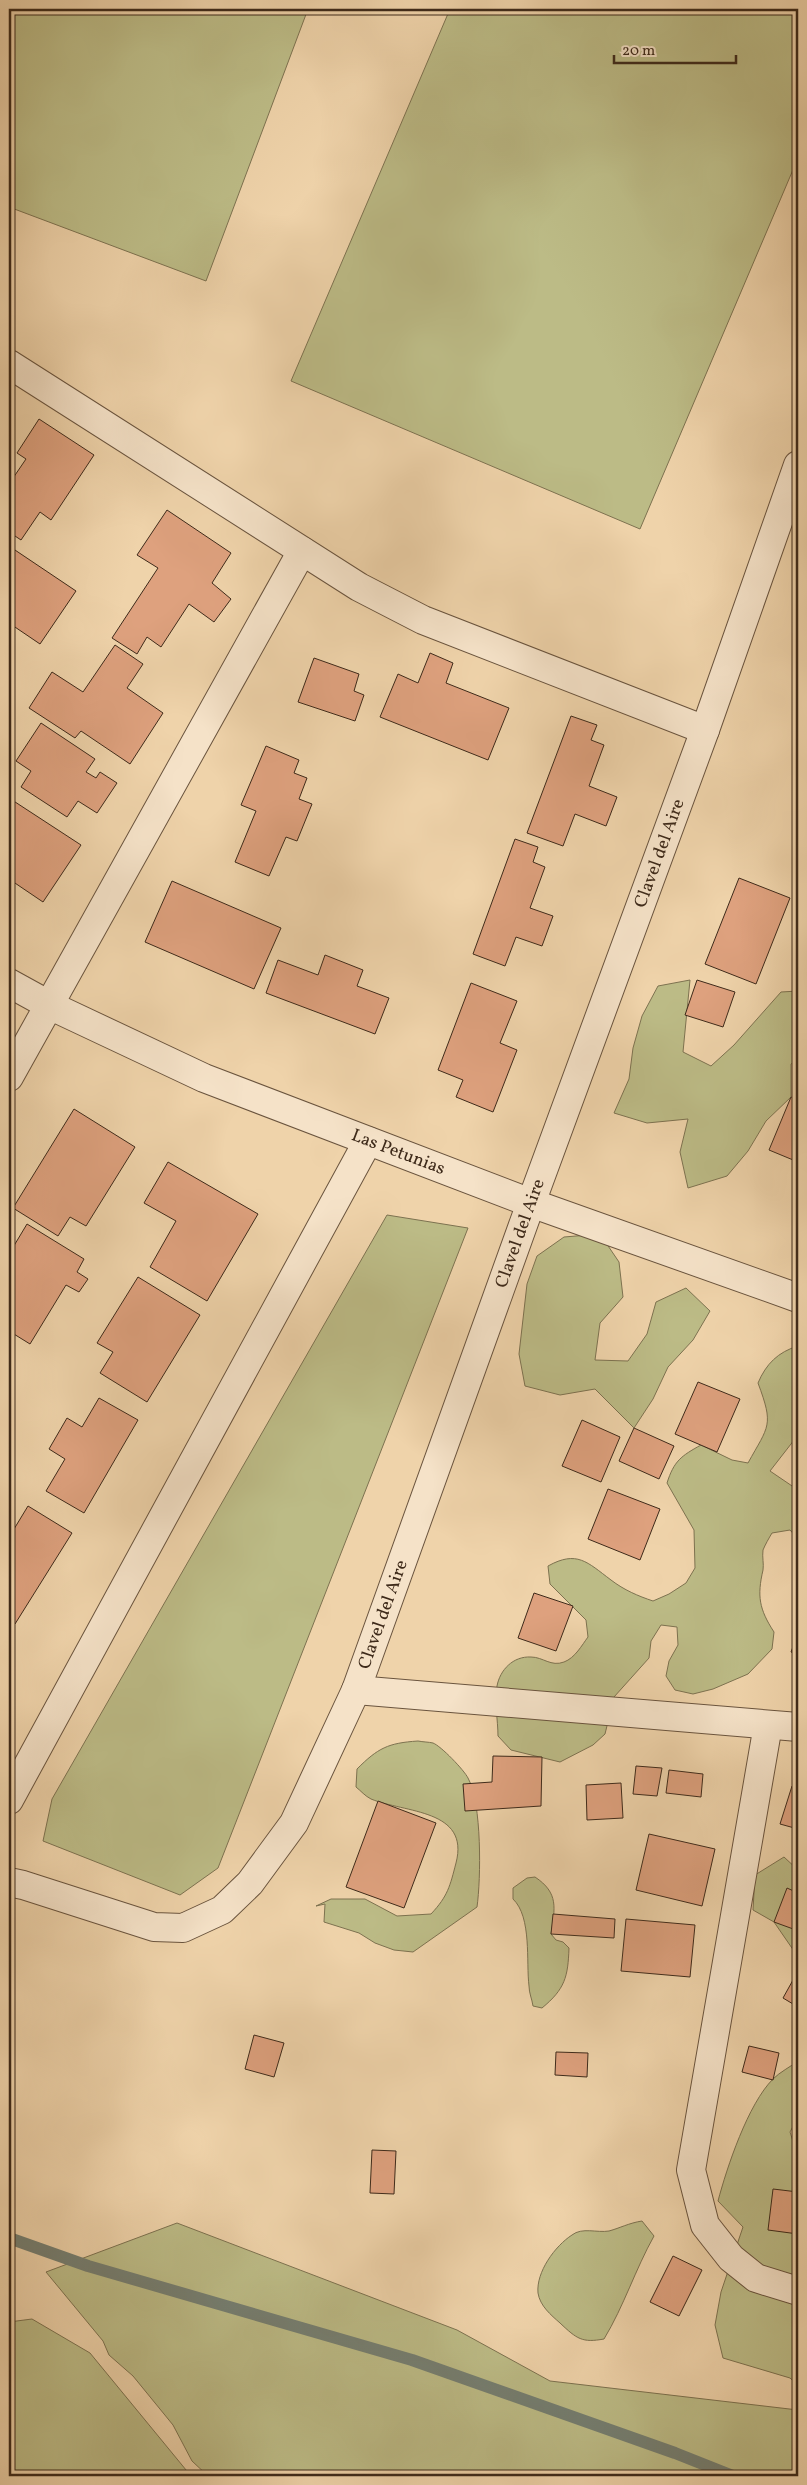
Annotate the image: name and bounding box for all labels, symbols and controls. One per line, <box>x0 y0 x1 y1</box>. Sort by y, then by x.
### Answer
scale bar <box>614 32 737 64</box>
text: 20 m <box>622 41 655 62</box>
street label: Clavel del Aire <box>628 795 691 911</box>
street label: Las Petunias <box>348 1123 449 1182</box>
street label: Clavel del Aire <box>489 1175 551 1292</box>
street label: Clavel del Aire <box>352 1557 414 1673</box>

